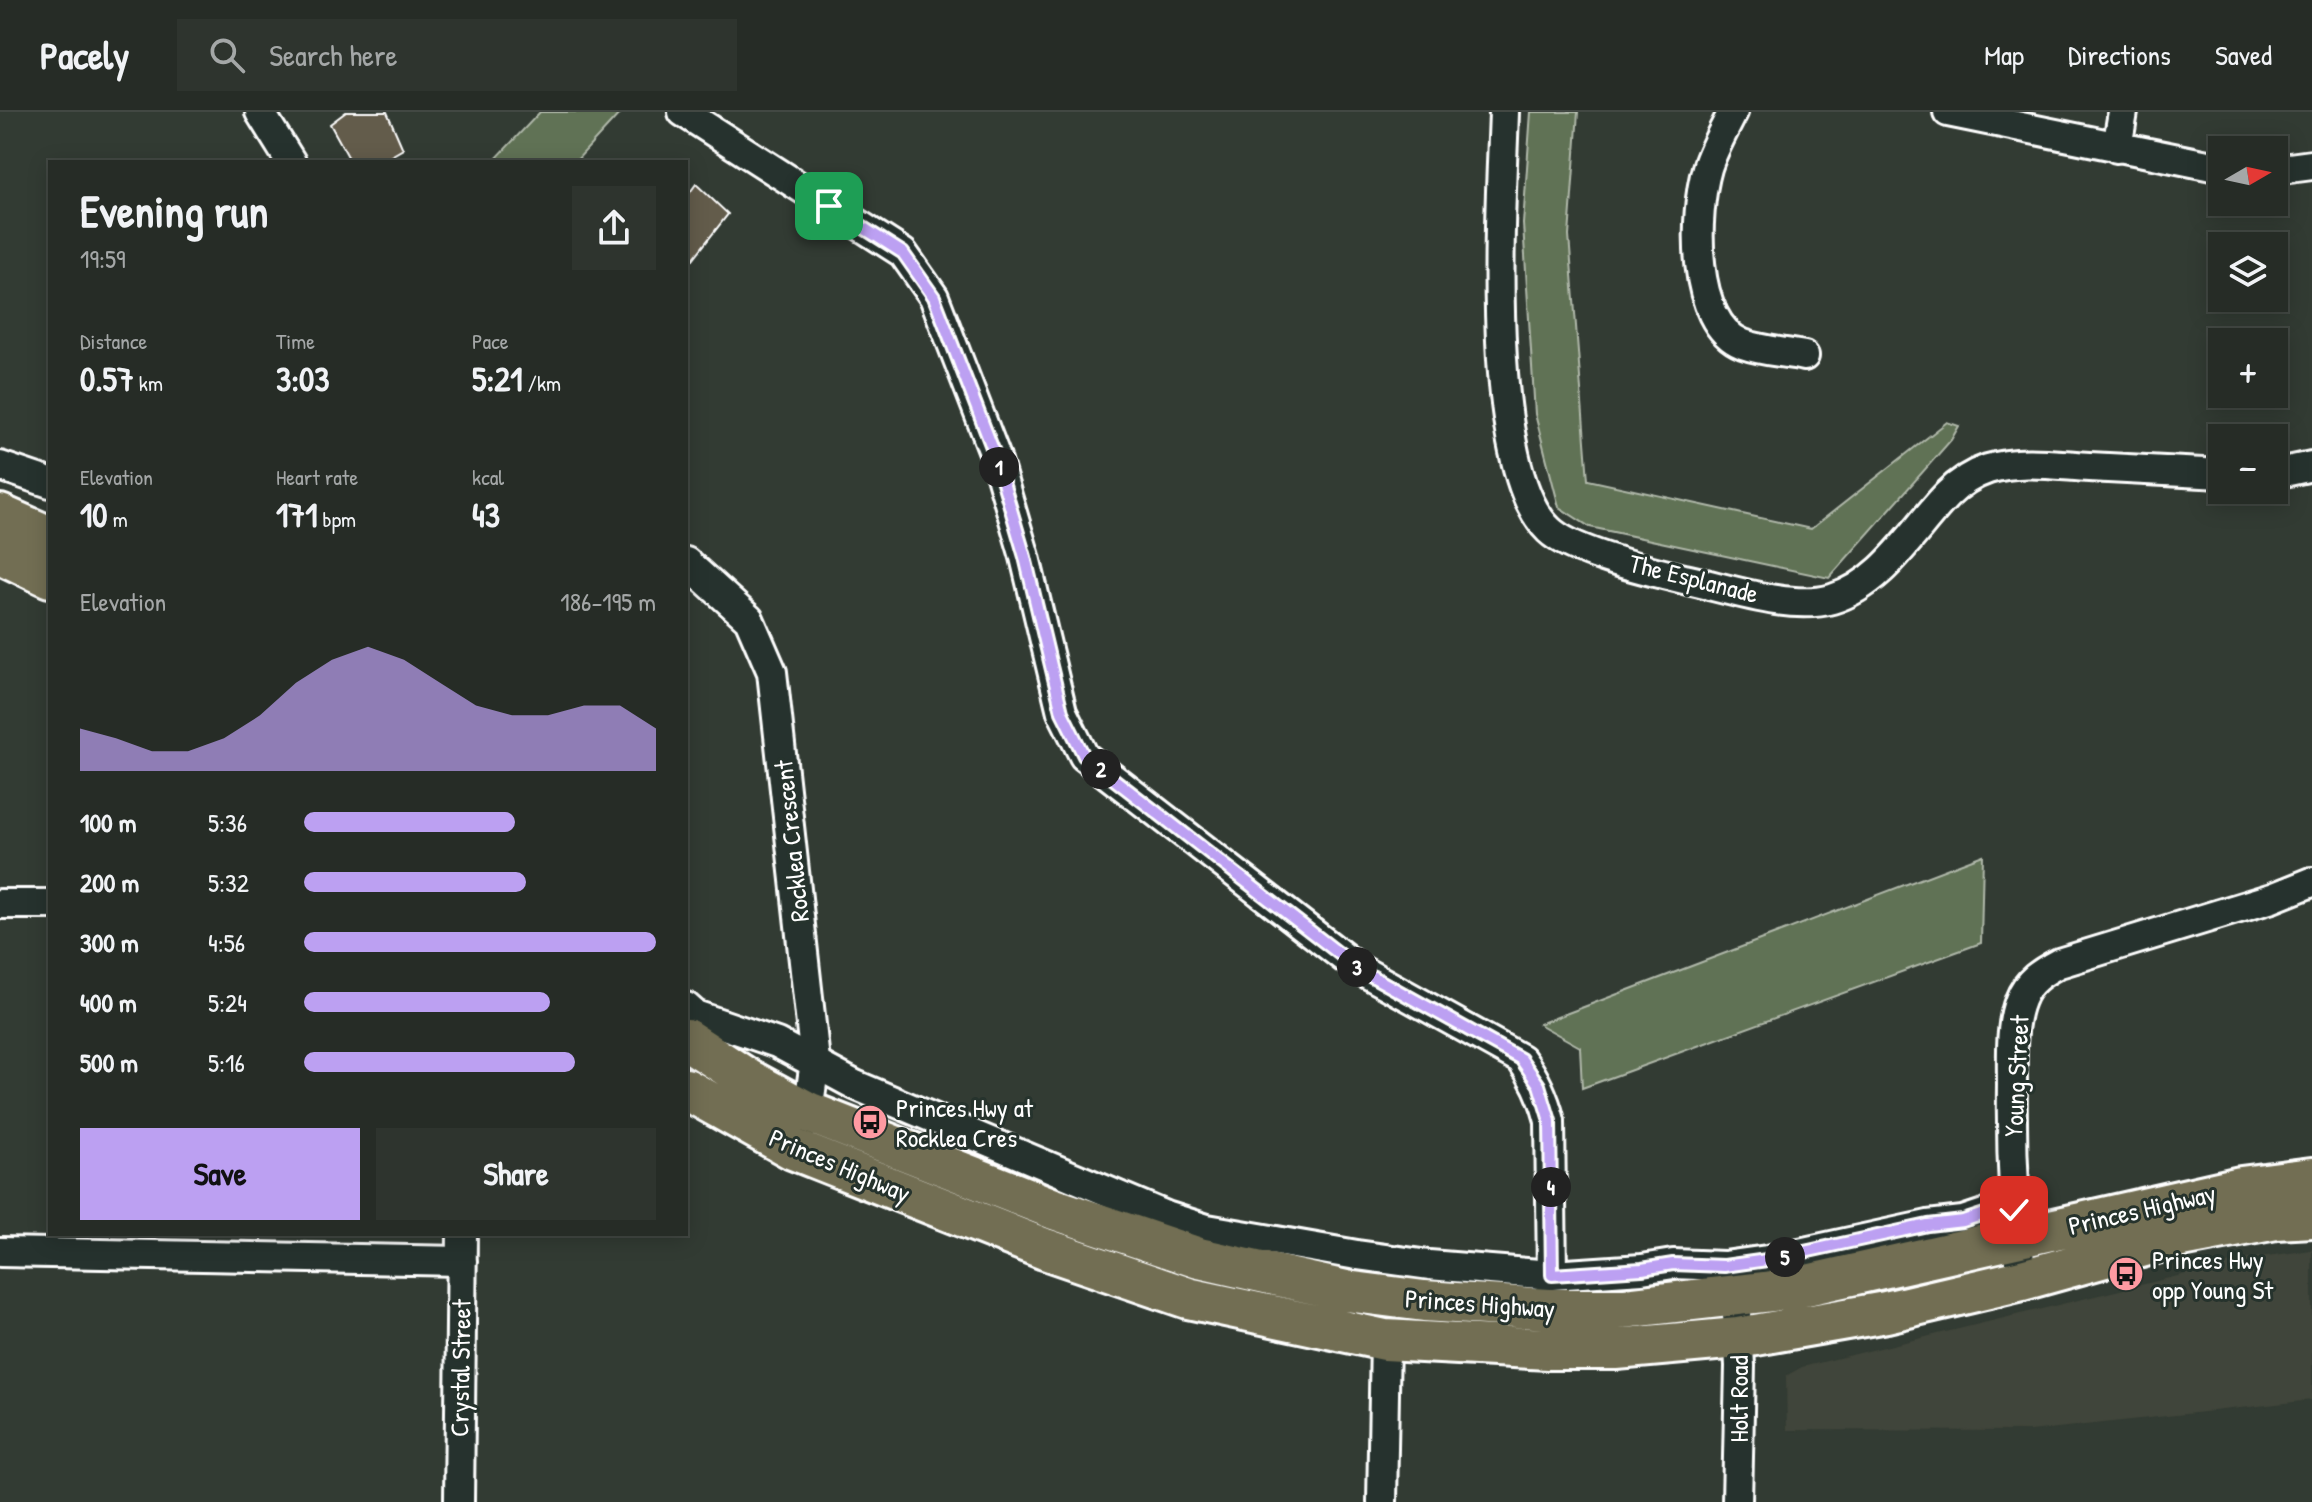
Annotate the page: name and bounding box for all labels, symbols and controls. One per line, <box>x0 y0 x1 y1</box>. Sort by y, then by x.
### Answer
search box <box>177 19 737 91</box>
text: Pacely <box>40 29 129 81</box>
icon: search <box>205 33 249 77</box>
text: Search here <box>269 35 397 75</box>
text: Map <box>1984 36 2024 74</box>
text: Directions <box>2068 36 2171 74</box>
text: Saved <box>2215 36 2272 74</box>
north arrow <box>2208 136 2288 216</box>
map controls <box>2208 136 2288 504</box>
pin <box>795 172 863 240</box>
text: Evening run <box>80 181 268 241</box>
icon: arrive <box>807 184 851 228</box>
button: share <box>572 186 656 270</box>
button: layers <box>2208 232 2288 312</box>
text: 19:59 <box>80 241 126 276</box>
text: Distance <box>80 326 147 356</box>
text: Time <box>276 326 315 356</box>
text: Pace <box>472 326 509 356</box>
button: + <box>2208 328 2288 408</box>
text: 0.57 <box>80 356 134 402</box>
text: 3:03 <box>276 356 330 402</box>
text: 5:21 <box>472 356 523 402</box>
text: km <box>134 368 163 398</box>
text: /km <box>523 368 561 398</box>
button: − <box>2208 424 2288 504</box>
pin: 1 <box>979 447 1019 487</box>
text: 1 <box>995 452 1003 482</box>
text: Elevation <box>80 462 153 492</box>
text: Heart rate <box>276 462 358 492</box>
text: kcal <box>472 462 504 492</box>
text: 10 <box>80 492 108 538</box>
text: 171 <box>276 492 318 538</box>
text: 43 <box>472 492 500 538</box>
text: m <box>108 504 128 534</box>
text: bpm <box>318 504 356 534</box>
street label: The Esplanade <box>1626 545 1762 611</box>
text: Elevation <box>80 584 166 619</box>
text: 186–195 m <box>560 584 656 619</box>
pin: 2 <box>1081 749 1121 789</box>
text: 2 <box>1096 754 1106 784</box>
street label: Rocklea Crescent <box>765 757 817 924</box>
text: 100 m <box>80 805 136 840</box>
text: 5:36 <box>208 805 247 840</box>
text: 200 m <box>80 865 139 900</box>
text: 5:32 <box>208 865 249 900</box>
text: 300 m <box>80 925 139 960</box>
text: 4:56 <box>208 925 245 960</box>
pin: 3 <box>1337 947 1377 987</box>
text: 3 <box>1352 952 1362 982</box>
text: 400 m <box>80 985 137 1020</box>
text: 5:24 <box>208 985 247 1020</box>
street label: Young Street <box>1995 1013 2037 1138</box>
text: 500 m <box>80 1045 138 1080</box>
text: 5:16 <box>208 1045 245 1080</box>
place label: Princes Hwy at Rocklea Cres <box>896 1090 1034 1155</box>
bus stop icon: Princes Hwy at Rocklea Cres <box>851 1103 889 1141</box>
street label: Princes Highway <box>764 1120 916 1210</box>
button: Save <box>80 1128 360 1220</box>
button: Share <box>376 1128 656 1220</box>
pin: 4 <box>1531 1167 1571 1207</box>
text: 4 <box>1547 1172 1555 1202</box>
street label: Princes Highway <box>2065 1175 2219 1243</box>
pin <box>1980 1176 2048 1244</box>
icon: check <box>1992 1188 2036 1232</box>
pin: 5 <box>1765 1237 1805 1277</box>
text: 5 <box>1780 1242 1790 1272</box>
place label: Princes Hwy opp Young St <box>2152 1242 2274 1307</box>
bus stop icon: Princes Hwy opp Young St <box>2107 1255 2145 1293</box>
street label: Princes Highway <box>1404 1280 1556 1326</box>
street label: Crystal Street <box>441 1298 479 1437</box>
street label: Holt Road <box>1721 1355 1756 1443</box>

